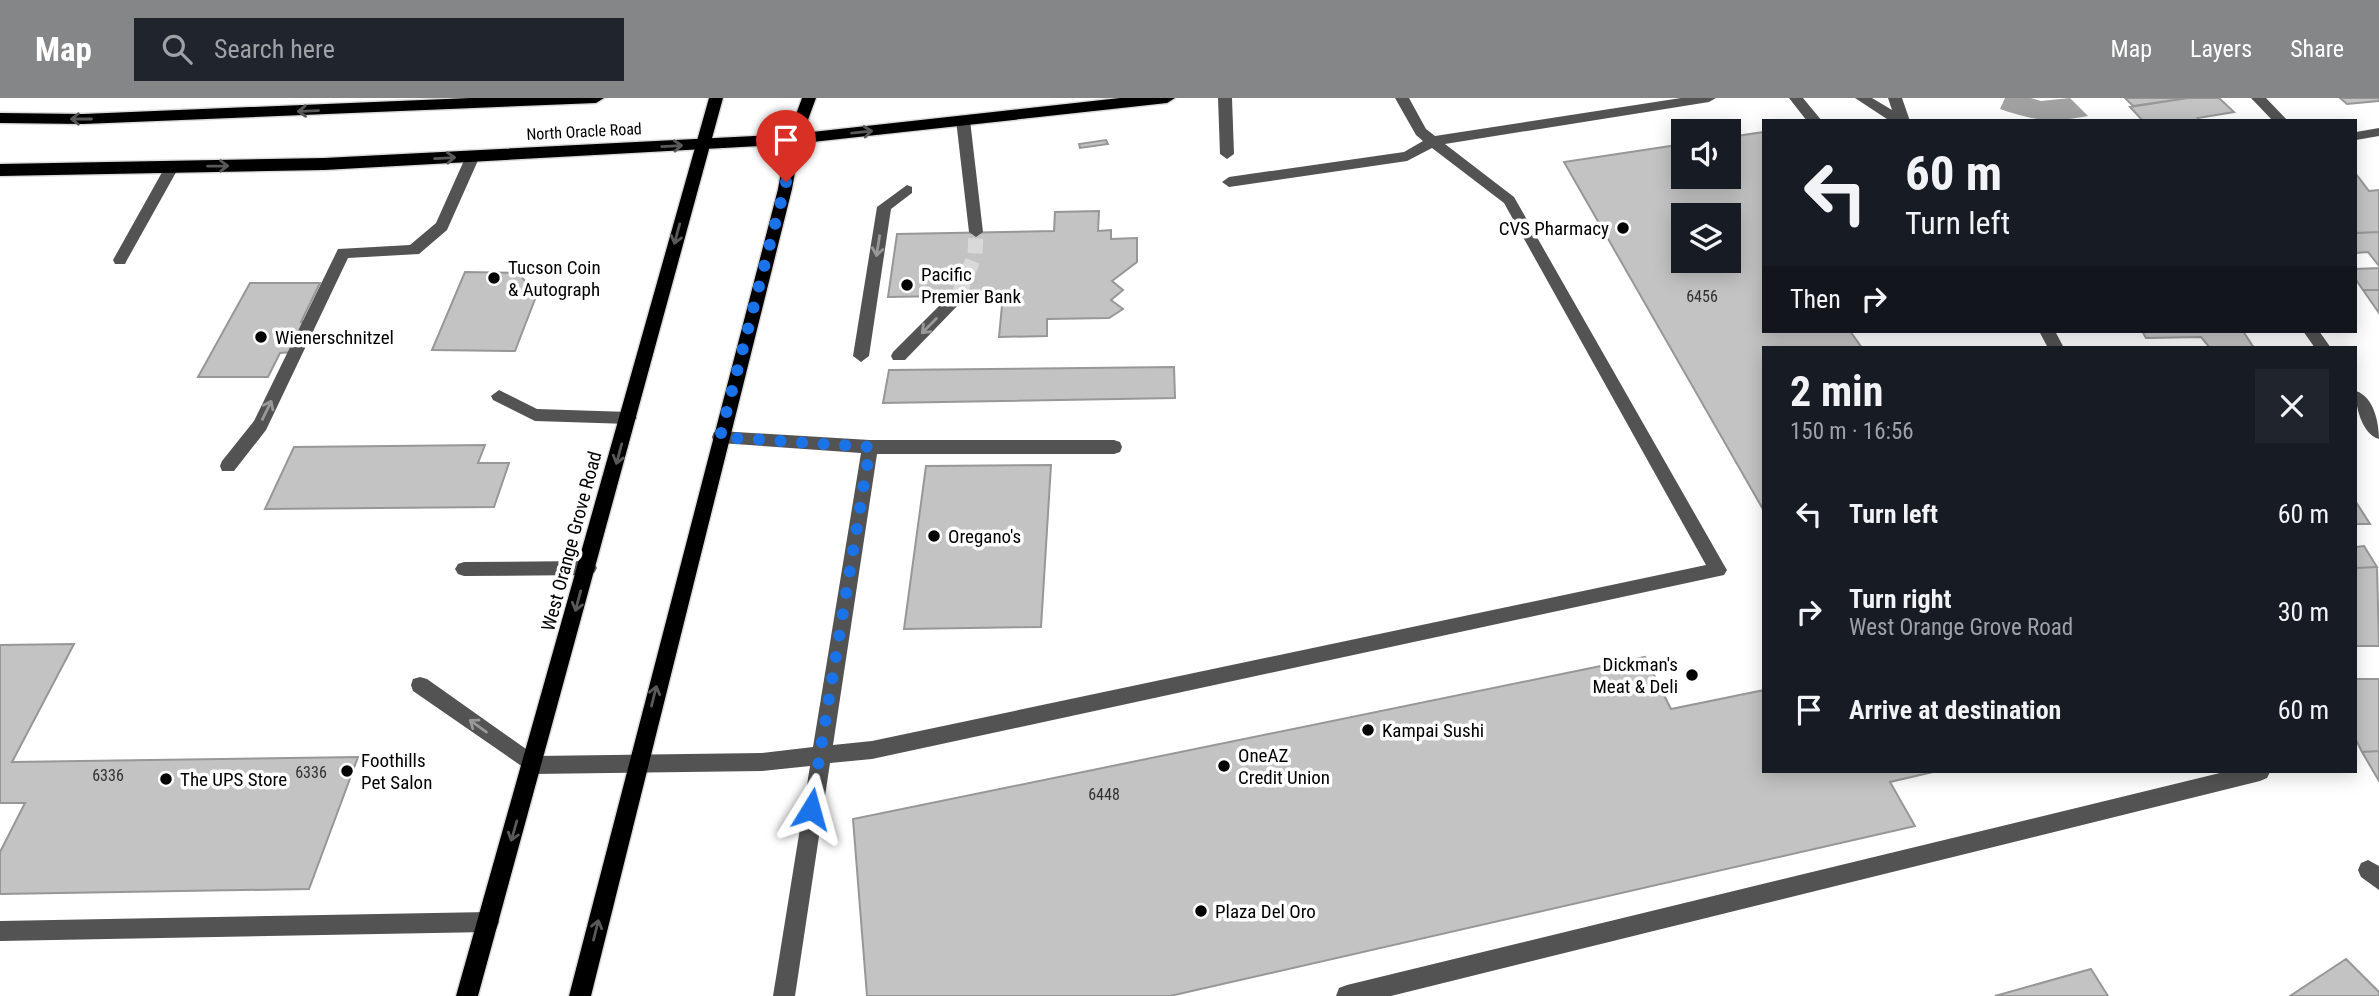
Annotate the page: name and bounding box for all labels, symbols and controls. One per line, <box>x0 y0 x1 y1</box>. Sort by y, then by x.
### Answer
search box <box>134 18 624 81</box>
text: Map <box>35 30 92 69</box>
icon: search <box>158 30 196 68</box>
text: Search here <box>214 34 335 64</box>
text: Map <box>2111 35 2152 63</box>
text: Layers <box>2190 35 2252 63</box>
text: Share <box>2290 35 2344 63</box>
one-way arrow <box>297 104 320 118</box>
pin <box>756 110 816 182</box>
one-way arrow <box>69 112 92 125</box>
street label: North Oracle Road <box>526 119 642 144</box>
map controls <box>1671 119 1741 273</box>
button: sound <box>1671 119 1741 189</box>
icon: arrive <box>767 121 805 159</box>
one-way arrow <box>850 125 873 138</box>
one-way arrow <box>661 139 683 152</box>
text: 60 m <box>1905 145 2002 202</box>
icon: left <box>1790 147 1881 238</box>
one-way arrow <box>433 151 456 164</box>
one-way arrow <box>206 160 229 173</box>
button: layers <box>1671 203 1741 273</box>
text: Turn left <box>1905 204 2010 242</box>
place label: CVS Pharmacy <box>1499 217 1609 240</box>
marker: CVS Pharmacy <box>1615 220 1631 236</box>
one-way arrow <box>670 222 683 245</box>
one-way arrow <box>871 234 884 257</box>
place label: Tucson Coin & Autograph <box>508 256 601 301</box>
place label: Pacific Premier Bank <box>921 263 1021 308</box>
marker: Tucson Coin & Autograph <box>486 270 502 286</box>
marker: Pacific Premier Bank <box>899 277 915 293</box>
icon: right <box>1855 280 1893 318</box>
text: Then <box>1790 284 1841 314</box>
house number: 6456 <box>1686 287 1718 306</box>
one-way arrow <box>920 317 937 334</box>
place label: Wienerschnitzel <box>275 326 394 349</box>
marker: Wienerschnitzel <box>253 329 269 345</box>
text: 2 min <box>1790 367 1883 416</box>
button: close <box>2255 369 2329 443</box>
one-way arrow <box>261 400 275 421</box>
text: 150 m · 16:56 <box>1790 418 1914 445</box>
one-way arrow <box>612 442 625 465</box>
street label: West Orange Grove Road <box>536 449 607 634</box>
icon: left <box>1790 495 1828 533</box>
text: Turn left <box>1849 499 1938 529</box>
text: 60 m <box>2278 499 2329 529</box>
place label: Oregano's <box>948 525 1021 548</box>
marker: Oregano's <box>926 528 942 544</box>
text: Turn right <box>1849 584 1951 614</box>
one-way arrow <box>571 590 584 612</box>
icon: right <box>1790 593 1828 631</box>
text: 30 m <box>2278 597 2329 627</box>
text: West Orange Grove Road <box>1849 614 2073 641</box>
place label: Dickman's Meat & Deli <box>1592 653 1678 698</box>
marker: Dickman's Meat & Deli <box>1684 667 1700 683</box>
one-way arrow <box>648 685 661 708</box>
icon: arrive <box>1790 691 1828 729</box>
text: Arrive at destination <box>1849 695 2061 725</box>
text: 60 m <box>2278 695 2329 725</box>
one-way arrow <box>469 718 488 733</box>
place label: Kampai Sushi <box>1382 719 1484 742</box>
marker: Kampai Sushi <box>1360 722 1376 738</box>
place label: OneAZ Credit Union <box>1238 744 1330 789</box>
place label: Foothills Pet Salon <box>361 749 432 794</box>
marker: OneAZ Credit Union <box>1216 758 1232 774</box>
house number: 6336 <box>295 763 327 782</box>
marker: Foothills Pet Salon <box>339 763 355 779</box>
house number: 6336 <box>92 766 124 785</box>
place label: The UPS Store <box>180 768 287 791</box>
marker: The UPS Store <box>158 771 174 787</box>
position arrow <box>774 772 848 846</box>
house number: 6448 <box>1088 785 1120 804</box>
one-way arrow <box>507 820 520 842</box>
place label: Plaza Del Oro <box>1215 900 1316 923</box>
marker: Plaza Del Oro <box>1193 903 1209 919</box>
one-way arrow <box>590 919 603 942</box>

